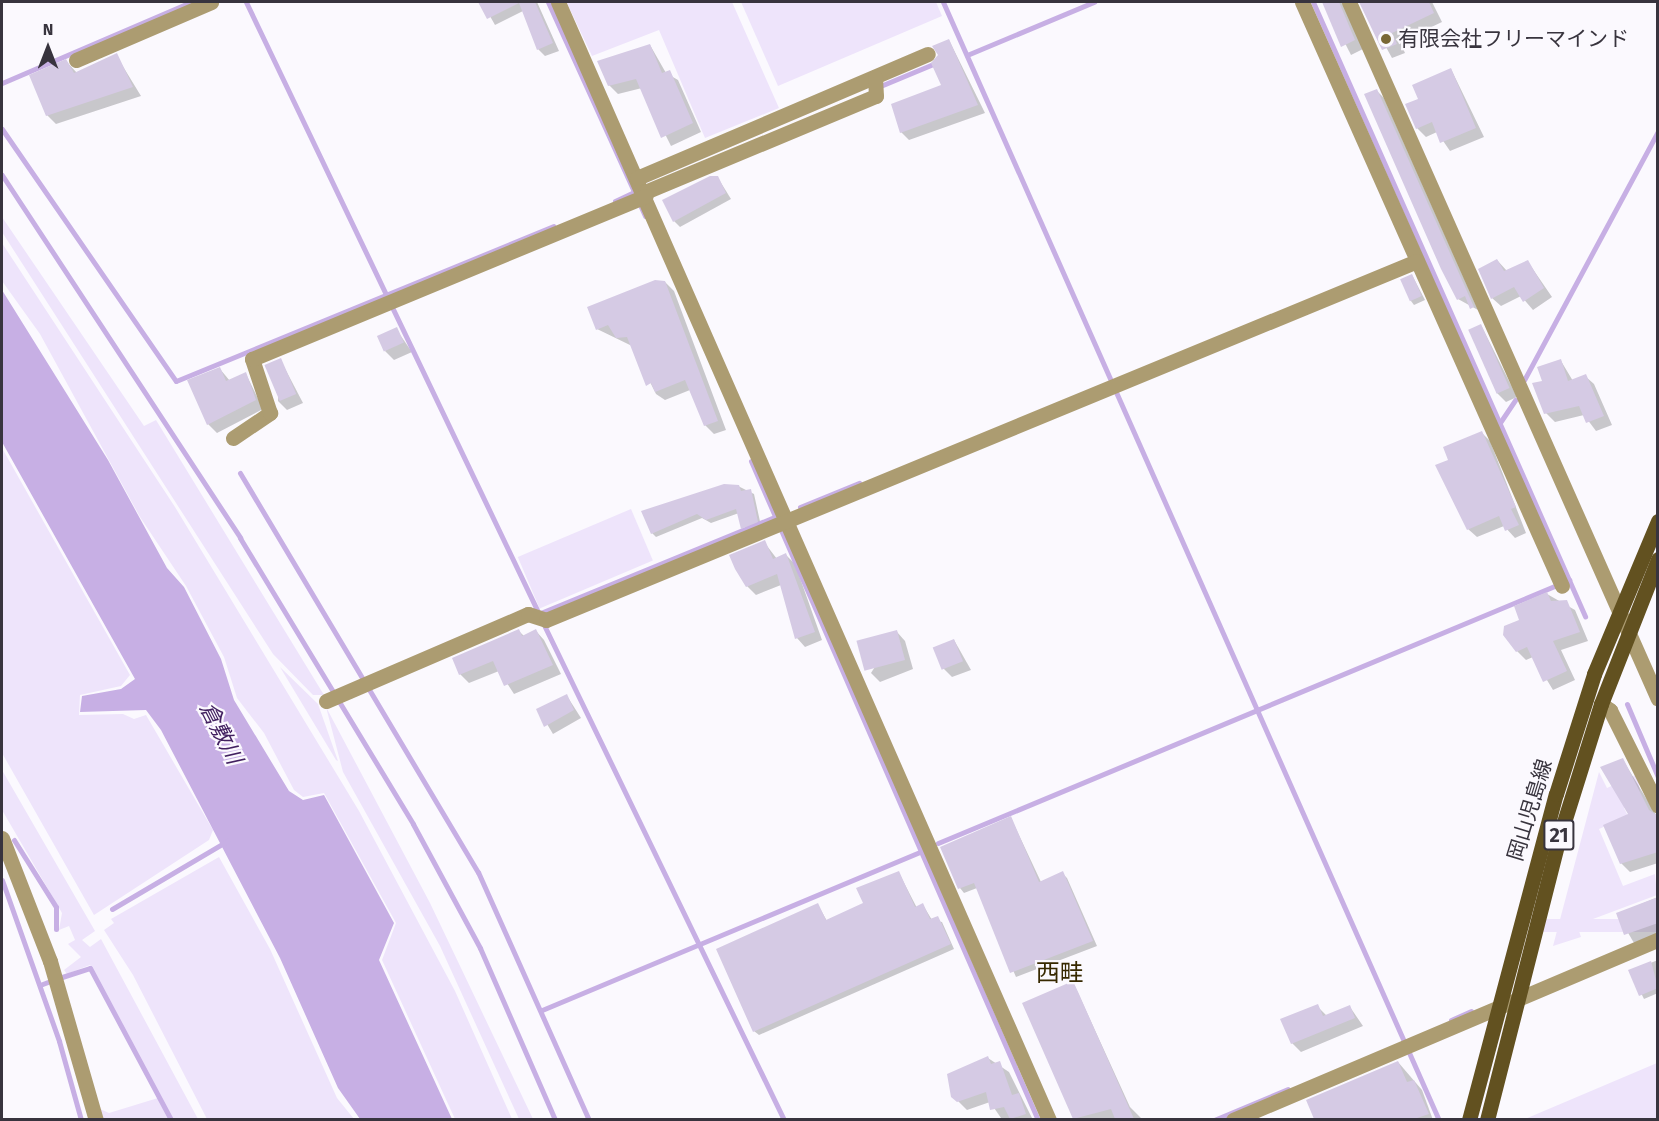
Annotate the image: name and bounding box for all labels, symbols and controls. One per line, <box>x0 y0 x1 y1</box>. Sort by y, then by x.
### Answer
north arrow <box>18 18 78 78</box>
text: N <box>43 20 53 39</box>
place label: 有限会社フリーマインド <box>1398 26 1629 52</box>
marker: 有限会社フリーマインド <box>1379 32 1393 46</box>
water label: 倉敷川 <box>194 698 248 768</box>
street label: 岡山児島線 <box>1503 756 1557 864</box>
road number: 21 <box>1542 818 1576 852</box>
district label: 西畦 <box>1036 960 1084 988</box>

